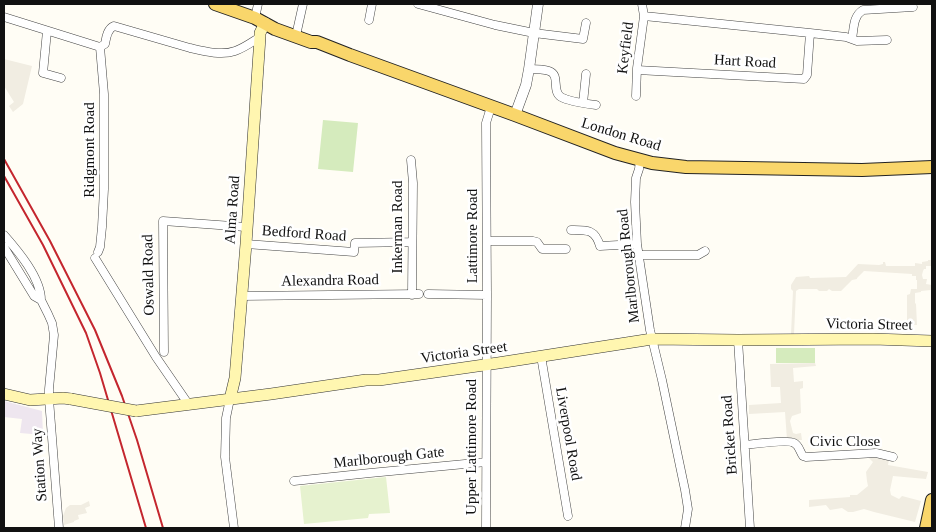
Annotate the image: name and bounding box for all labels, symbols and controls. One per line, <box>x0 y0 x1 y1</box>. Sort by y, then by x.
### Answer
street label: Keyfield <box>614 21 638 75</box>
street label: Hart Road <box>714 51 776 73</box>
street label: Ridgmont Road <box>81 102 99 198</box>
street label: London Road <box>579 114 663 156</box>
street label: Alma Road <box>222 175 244 245</box>
street label: Inkerman Road <box>389 181 407 273</box>
street label: Lattimore Road <box>464 189 482 283</box>
street label: Marlborough Road <box>614 208 644 324</box>
street label: Bedford Road <box>261 222 347 246</box>
street label: Oswald Road <box>139 234 159 316</box>
street label: Alexandra Road <box>281 271 379 291</box>
street label: Victoria Street <box>825 315 913 335</box>
street label: Victoria Street <box>420 338 508 368</box>
street label: Upper Lattimore Road <box>463 379 481 515</box>
street label: Liverpool Road <box>551 386 585 482</box>
street label: Bricket Road <box>718 395 742 475</box>
street label: Station Way <box>28 428 52 502</box>
street label: Civic Close <box>810 433 880 451</box>
street label: Marlborough Gate <box>333 443 445 473</box>

